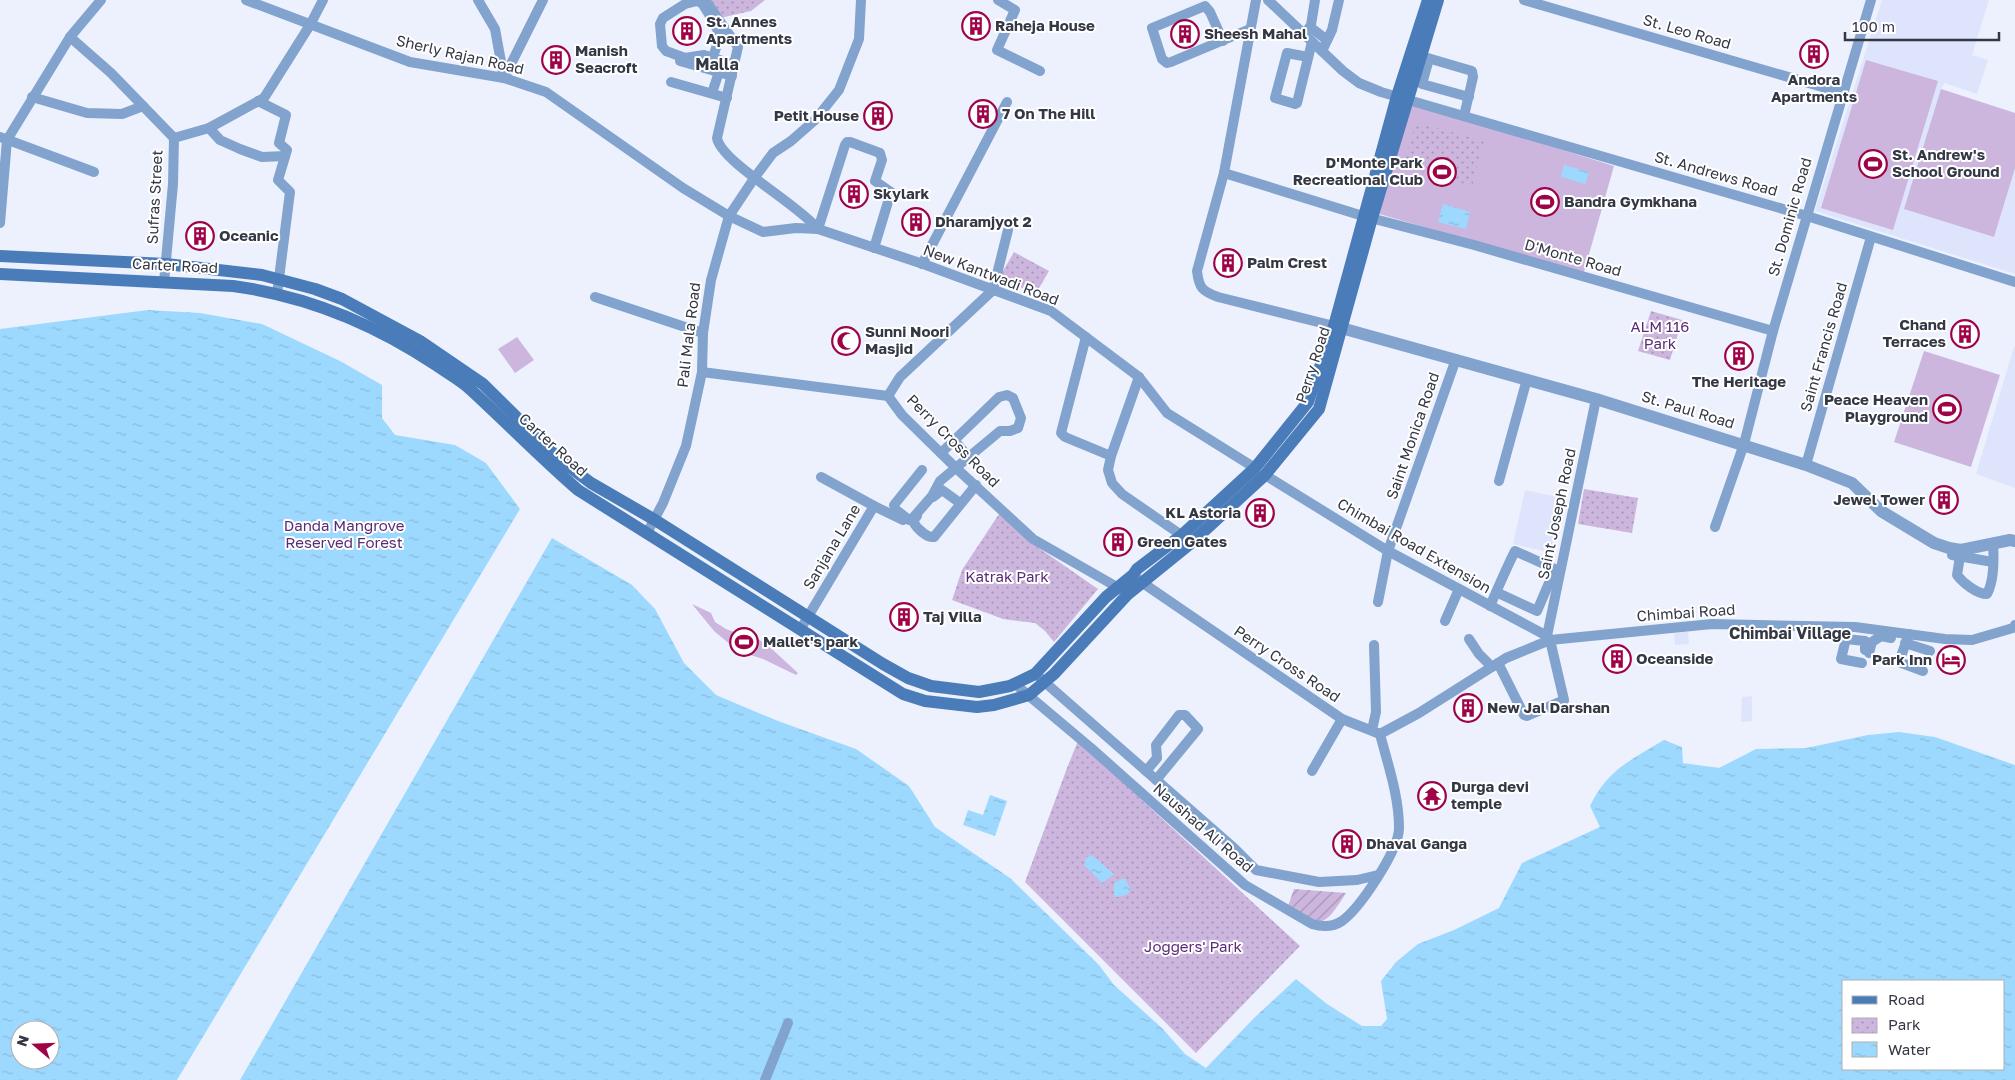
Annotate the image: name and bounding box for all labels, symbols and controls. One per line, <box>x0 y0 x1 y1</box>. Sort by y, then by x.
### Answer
street label: St. Leo Road <box>1641 10 1733 52</box>
scale bar <box>1845 10 1999 42</box>
building icon: Raheja House <box>961 11 991 41</box>
place label: St. Annes Apartments <box>706 12 792 47</box>
building icon: St. Annes Apartments <box>672 16 702 46</box>
place label: Raheja House <box>995 16 1095 34</box>
text: 100 m <box>1852 17 1895 35</box>
building icon: Sheesh Mahal <box>1170 19 1200 49</box>
place label: Sheesh Mahal <box>1204 24 1307 42</box>
street label: Sherly Rajan Road <box>394 31 526 78</box>
building icon: Andora Apartments <box>1799 39 1829 69</box>
place label: Manish Seacroft <box>575 41 638 76</box>
building icon: Manish Seacroft <box>541 45 571 75</box>
district label: Malla <box>695 54 739 74</box>
place label: Andora Apartments <box>1771 70 1857 105</box>
building icon: 7 On The Hill <box>968 99 998 129</box>
building icon: Petit House <box>863 101 893 131</box>
place label: 7 On The Hill <box>1002 104 1095 122</box>
place label: Petit House <box>774 106 859 124</box>
place label: St. Andrew's School Ground <box>1892 145 1999 180</box>
street label: St. Andrews Road <box>1653 147 1780 199</box>
street label: Sufras Street <box>143 149 165 245</box>
sports icon: St. Andrew's School Ground <box>1858 149 1888 179</box>
place label: D'Monte Park Recreational Club <box>1293 153 1423 188</box>
street label: St. Dominic Road <box>1763 155 1815 278</box>
sports icon: D'Monte Park Recreational Club <box>1427 157 1457 187</box>
building icon: Skylark <box>839 179 869 209</box>
place label: Skylark <box>873 184 929 202</box>
sports icon: Bandra Gymkhana <box>1530 187 1560 217</box>
place label: Bandra Gymkhana <box>1564 192 1697 210</box>
building icon: Dharamjyot 2 <box>901 207 931 237</box>
place label: Dharamjyot 2 <box>935 212 1032 230</box>
building icon: Oceanic <box>185 221 215 251</box>
place label: Oceanic <box>219 226 279 244</box>
street label: D'Monte Road <box>1523 235 1624 279</box>
street label: New Kantwadi Road <box>921 240 1062 308</box>
building icon: Palm Crest <box>1213 248 1243 278</box>
place label: Palm Crest <box>1247 253 1327 271</box>
street label: Carter Road <box>132 254 218 276</box>
street label: Saint Francis Road <box>1796 280 1850 414</box>
street label: Pali Mala Road <box>673 281 703 389</box>
place label: Chand Terraces <box>1883 315 1946 350</box>
park label: ALM 116 Park <box>1631 317 1689 352</box>
building icon: Chand Terraces <box>1950 319 1980 349</box>
place label: Sunni Noori Masjid <box>865 322 949 357</box>
street label: Perry Road <box>1291 324 1333 405</box>
mosque icon: Sunni Noori Masjid <box>831 326 861 356</box>
building icon: The Heritage <box>1724 341 1754 371</box>
street label: Saint Monica Road <box>1382 370 1442 502</box>
place label: The Heritage <box>1692 372 1786 390</box>
street label: St. Paul Road <box>1640 386 1737 432</box>
street label: Perry Cross Road <box>904 390 1004 490</box>
place label: Peace Heaven Playground <box>1824 390 1928 425</box>
sports icon: Peace Heaven Playground <box>1932 394 1962 424</box>
street label: Carter Road <box>516 409 592 480</box>
street label: Saint Joseph Road <box>1533 446 1579 581</box>
building icon: Jewel Tower <box>1929 485 1959 515</box>
place label: Jewel Tower <box>1833 490 1925 508</box>
street label: Chimbai Road Extension <box>1334 494 1495 597</box>
building icon: KL Astoria <box>1245 498 1275 528</box>
street label: Sanjana Lane <box>799 500 864 592</box>
place label: KL Astoria <box>1165 503 1241 521</box>
park label: Danda Mangrove Reserved Forest <box>284 516 405 551</box>
building icon: Green Gates <box>1103 527 1133 557</box>
place label: Green Gates <box>1137 532 1227 550</box>
park label: Katrak Park <box>965 567 1049 585</box>
street label: Chimbai Road <box>1636 600 1736 624</box>
building icon: Taj Villa <box>889 602 919 632</box>
place label: Taj Villa <box>923 607 982 625</box>
street label: Perry Cross Road <box>1231 621 1344 705</box>
district label: Chimbai Village <box>1729 623 1851 643</box>
sports icon: Mallet's park <box>729 627 759 657</box>
place label: Mallet's park <box>763 632 858 650</box>
building icon: Oceanside <box>1602 644 1632 674</box>
hotel icon: Park Inn <box>1936 645 1966 675</box>
place label: Oceanside <box>1636 649 1714 667</box>
place label: Park Inn <box>1872 650 1932 668</box>
building icon: New Jal Darshan <box>1453 693 1483 723</box>
place label: New Jal Darshan <box>1487 698 1610 716</box>
place label: Durga devi temple <box>1451 777 1529 812</box>
street label: Naushad Ali Road <box>1150 779 1257 876</box>
temple icon: Durga devi temple <box>1417 781 1447 811</box>
building icon: Dhaval Ganga <box>1332 829 1362 859</box>
place label: Dhaval Ganga <box>1366 834 1467 852</box>
park label: Joggers' Park <box>1144 937 1242 955</box>
legend <box>1842 980 2005 1070</box>
text: Road <box>1888 990 1925 1008</box>
text: Park <box>1888 1015 1921 1033</box>
north arrow <box>10 1020 60 1070</box>
text: N <box>12 1033 32 1048</box>
text: Water <box>1888 1040 1931 1058</box>

